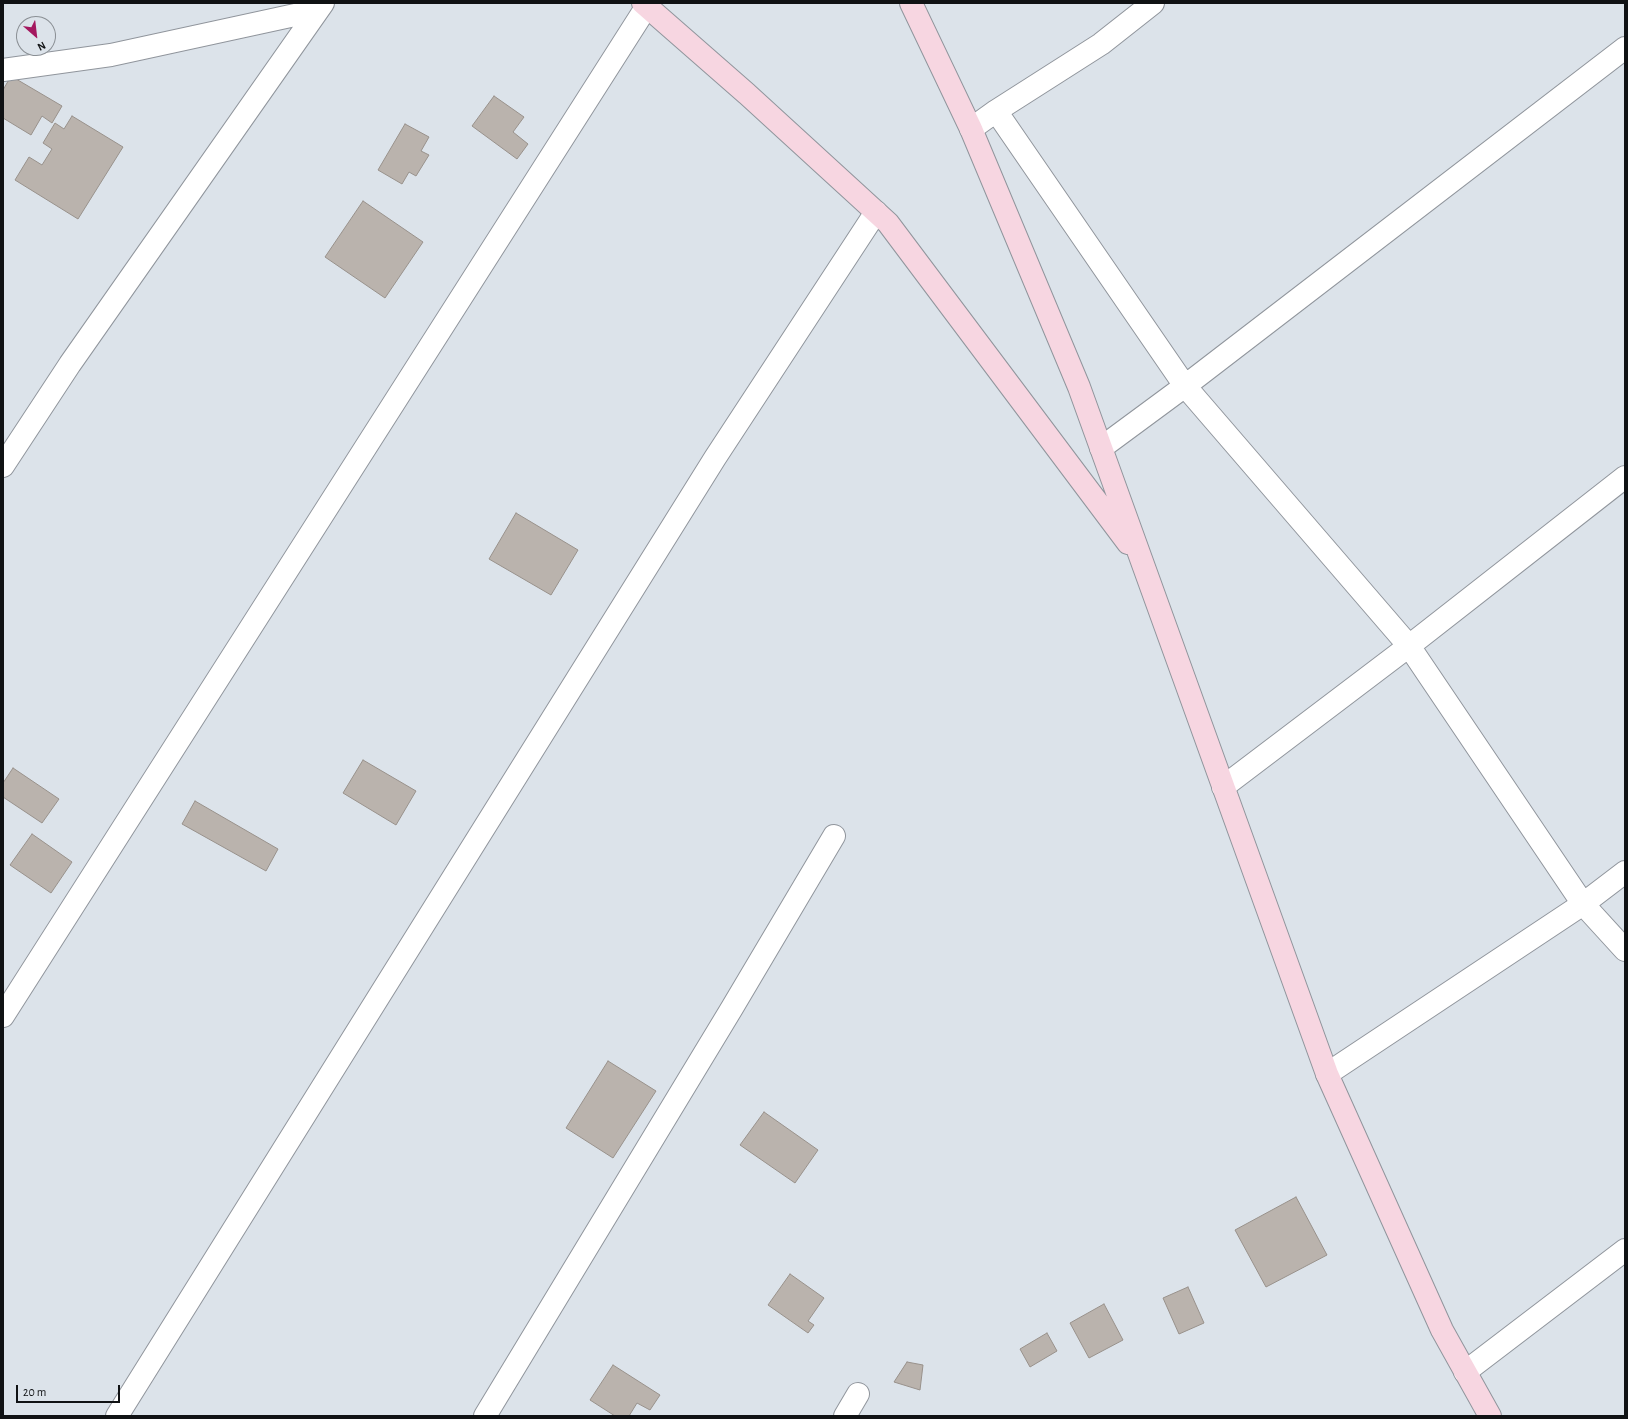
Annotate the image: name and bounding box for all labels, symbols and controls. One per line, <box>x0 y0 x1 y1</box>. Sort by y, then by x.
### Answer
north arrow <box>16 16 56 56</box>
text: N <box>35 40 47 53</box>
scale bar <box>18 1377 122 1403</box>
text: 20 m <box>23 1386 46 1398</box>

